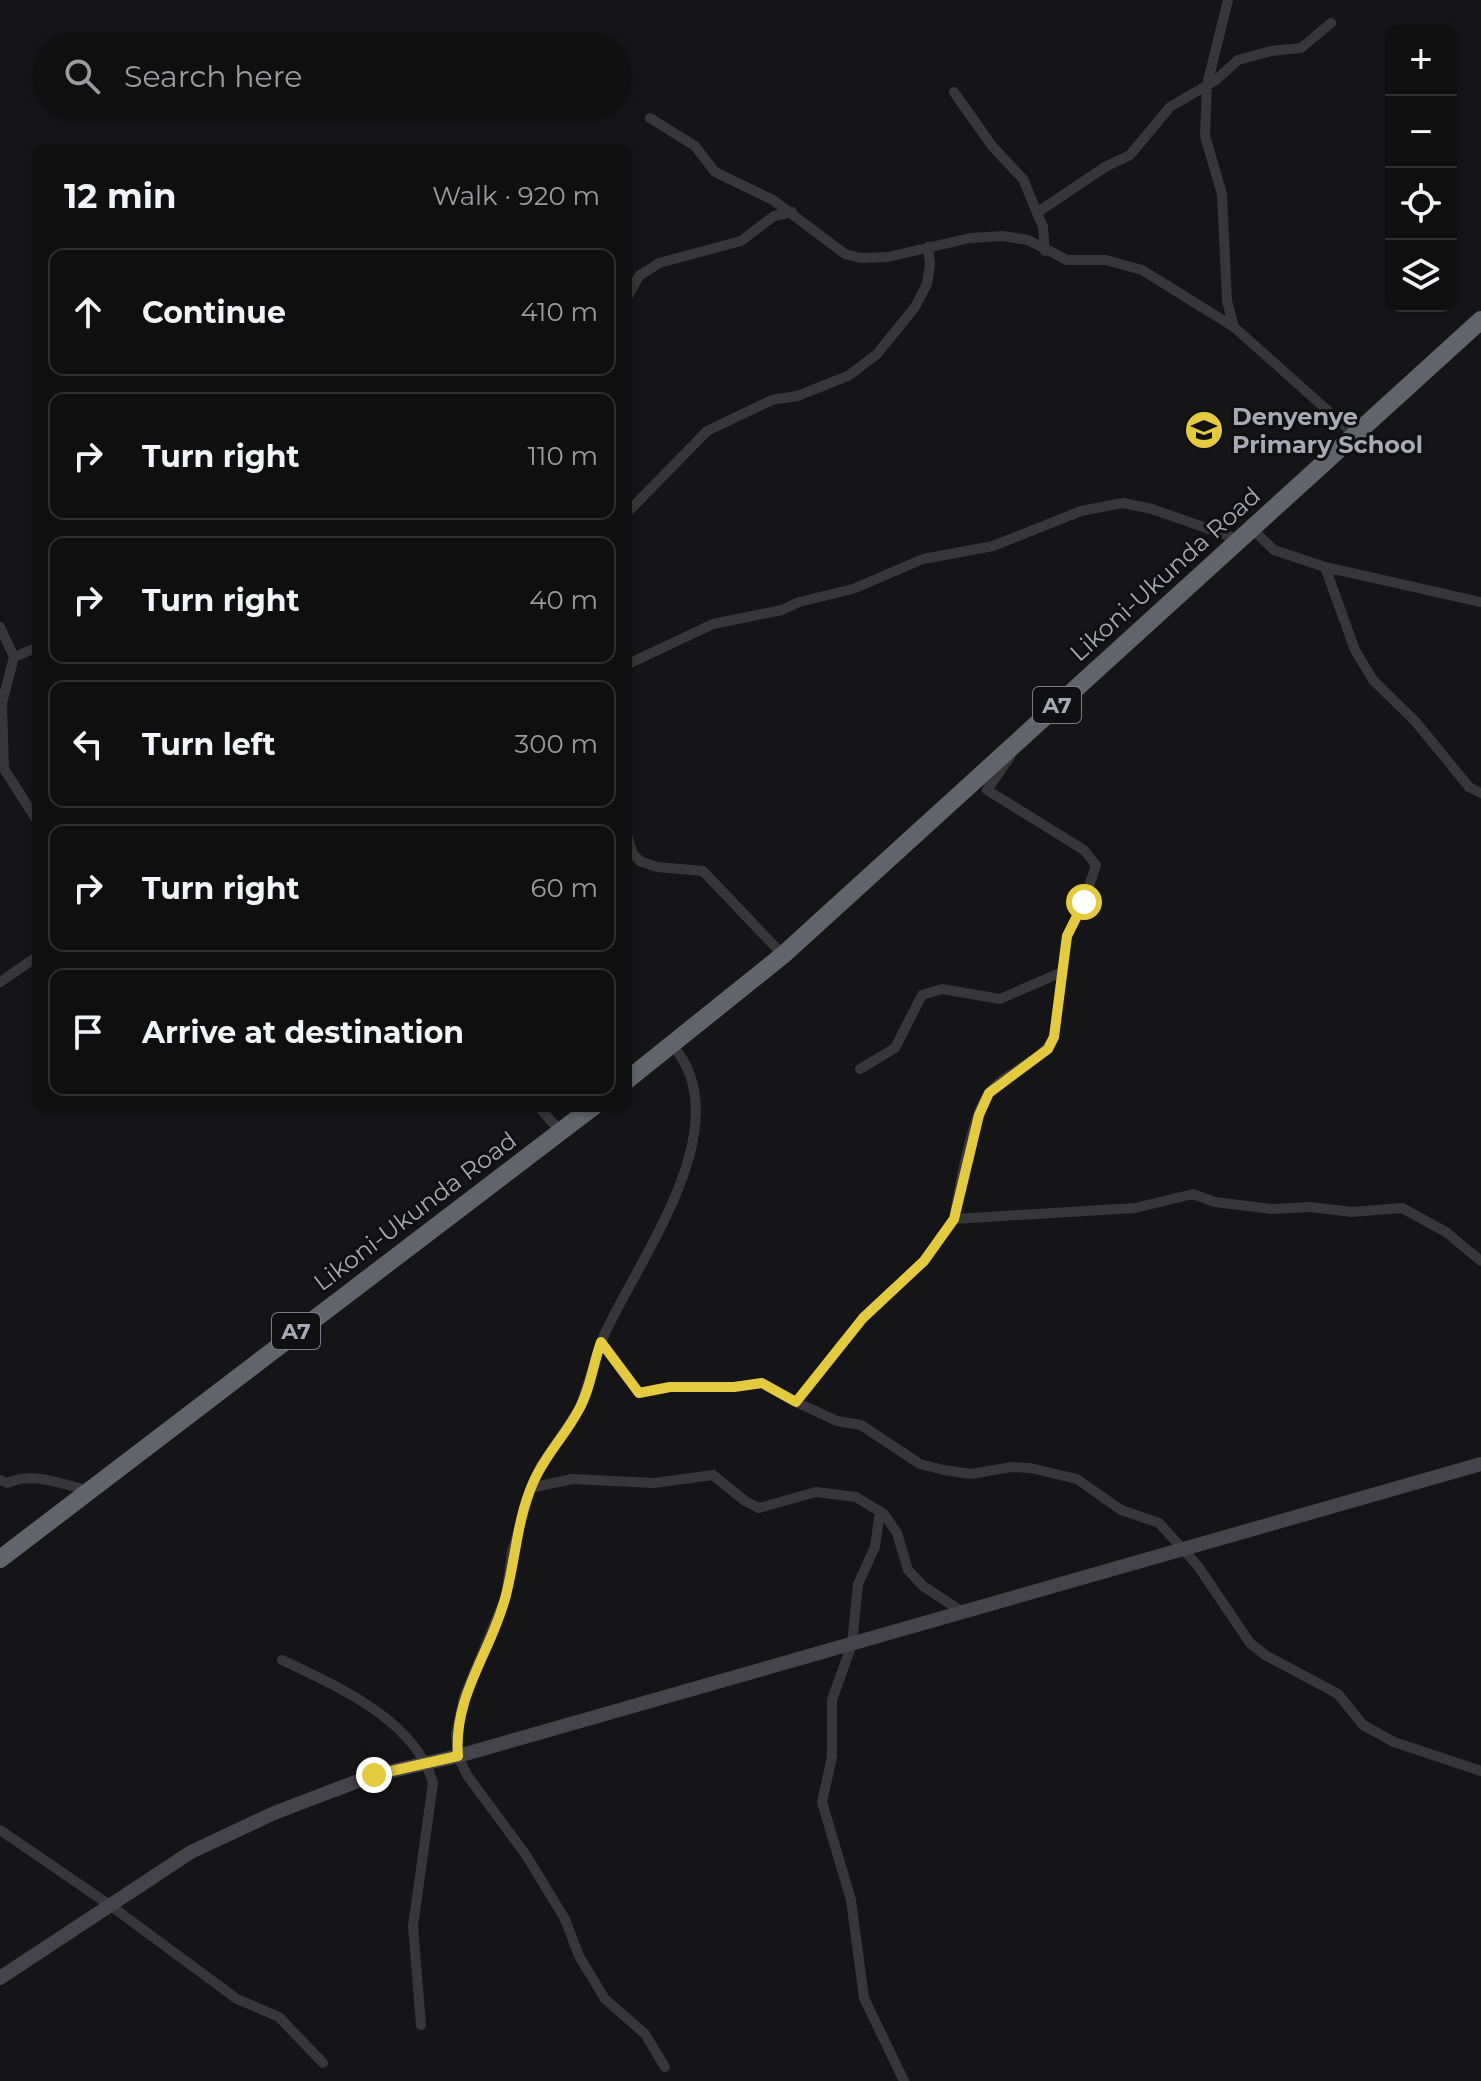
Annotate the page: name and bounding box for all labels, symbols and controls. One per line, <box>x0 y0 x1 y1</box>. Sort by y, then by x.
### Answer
map controls <box>1385 24 1457 312</box>
button: + <box>1385 24 1457 96</box>
search box <box>32 32 632 120</box>
icon: search <box>60 54 104 98</box>
text: Search here <box>124 58 302 95</box>
button: − <box>1385 96 1457 168</box>
button: locate <box>1385 168 1457 240</box>
text: 12 min <box>64 175 176 217</box>
text: Walk · 920 m <box>432 180 600 212</box>
button: layers <box>1385 240 1457 312</box>
icon: ahead <box>66 290 110 334</box>
text: Continue <box>142 294 286 331</box>
text: 410 m <box>520 296 598 328</box>
place label: Denyenye Primary School <box>1232 402 1423 459</box>
school or university icon: Denyenye Primary School <box>1183 409 1225 451</box>
icon: right <box>66 434 110 478</box>
text: Turn right <box>142 438 299 475</box>
text: 110 m <box>528 440 598 472</box>
street label: Likoni-Ukunda Road <box>1064 481 1266 667</box>
icon: right <box>66 578 110 622</box>
text: Turn right <box>142 582 299 619</box>
text: 40 m <box>529 584 598 616</box>
road number: A7 <box>1033 687 1081 723</box>
icon: left <box>66 722 110 766</box>
text: Turn left <box>142 726 275 763</box>
text: 300 m <box>515 728 598 760</box>
icon: right <box>66 866 110 910</box>
text: Turn right <box>142 870 299 907</box>
text: 60 m <box>531 872 598 904</box>
route start <box>1066 884 1102 920</box>
icon: arrive <box>66 1010 110 1054</box>
text: Arrive at destination <box>142 1014 464 1051</box>
street label: Likoni-Ukunda Road <box>308 1125 522 1297</box>
road number: A7 <box>272 1313 320 1349</box>
route end <box>356 1757 392 1793</box>

